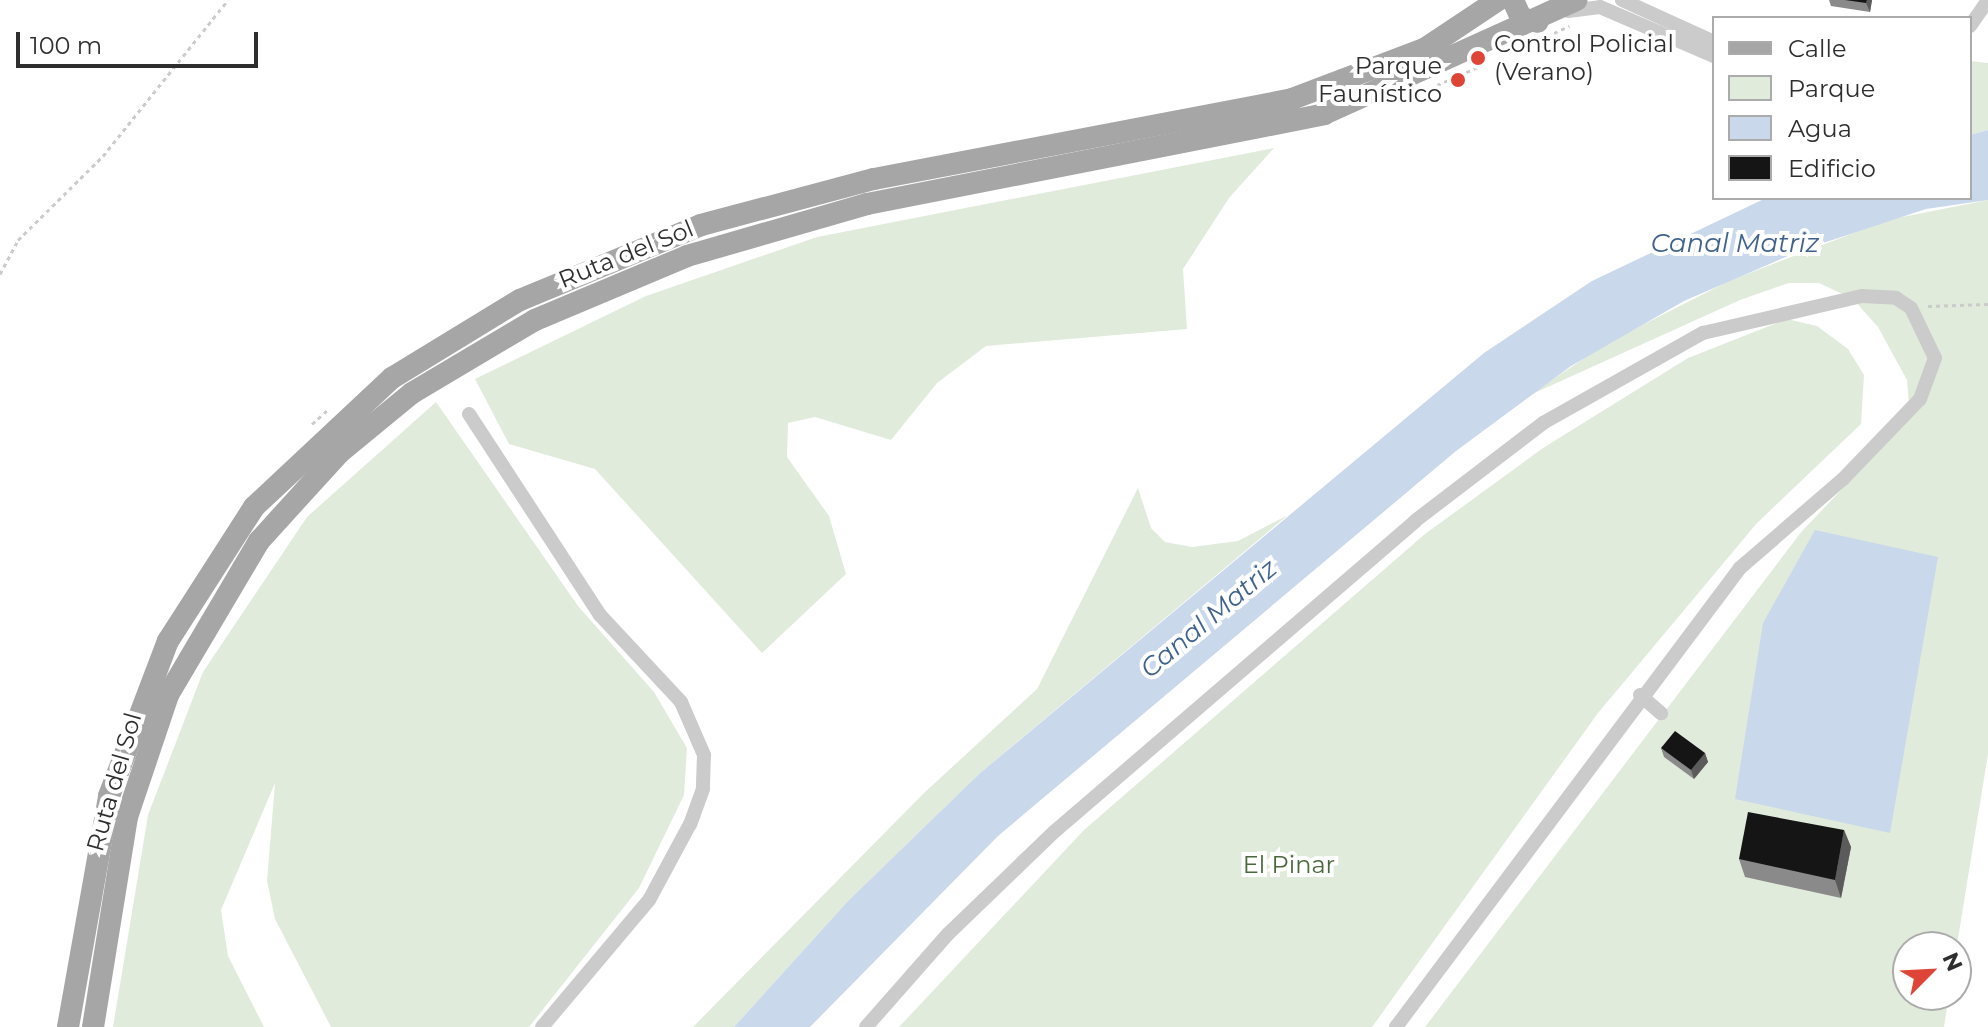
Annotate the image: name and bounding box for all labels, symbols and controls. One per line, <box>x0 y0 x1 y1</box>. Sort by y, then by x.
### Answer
scale bar <box>20 16 262 66</box>
legend <box>1712 16 1972 200</box>
place label: Control Policial (Verano) <box>1494 30 1674 86</box>
text: 100 m <box>30 31 102 60</box>
text: Calle <box>1788 34 1846 63</box>
marker: Control Policial (Verano) <box>1469 49 1487 67</box>
place label: Parque Faunístico <box>1318 52 1442 108</box>
marker: Parque Faunístico <box>1449 71 1467 89</box>
text: Parque <box>1788 74 1875 103</box>
text: Agua <box>1788 114 1852 143</box>
text: Edificio <box>1788 154 1876 183</box>
street label: Ruta del Sol <box>554 214 698 294</box>
water label: Canal Matriz <box>1651 228 1819 260</box>
water label: Canal Matriz <box>1135 553 1283 685</box>
street label: Ruta del Sol <box>80 709 148 855</box>
park label: El Pinar <box>1243 851 1335 879</box>
north arrow <box>1892 931 1972 1011</box>
text: N <box>1937 948 1969 975</box>

